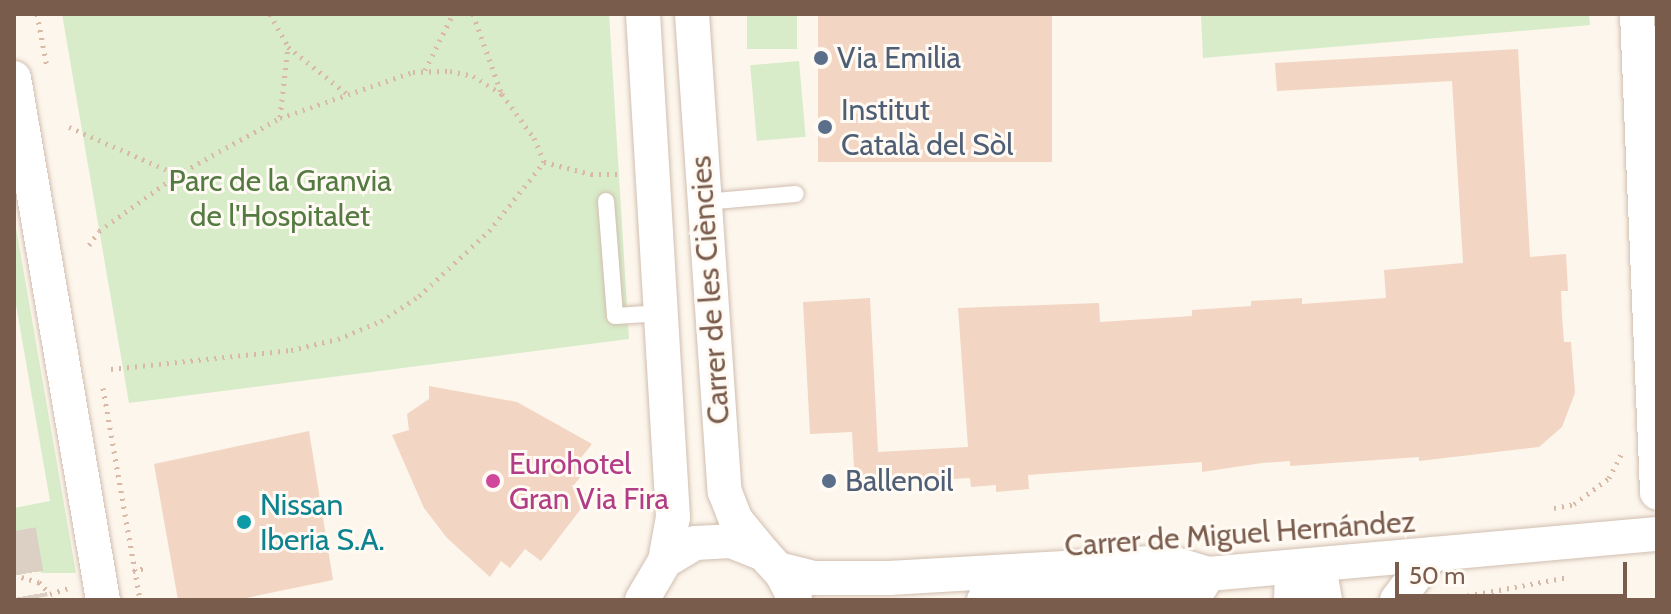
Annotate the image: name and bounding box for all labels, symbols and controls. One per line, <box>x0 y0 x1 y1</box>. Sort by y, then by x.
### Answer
place label: Via Emilia <box>837 40 961 76</box>
marker: Via Emilia <box>812 49 830 67</box>
place label: Institut Català del Sòl <box>841 92 1013 162</box>
marker: Institut Català del Sòl <box>816 118 834 136</box>
street label: Carrer de les Ciències <box>683 155 737 425</box>
park label: Parc de la Granvia de l'Hospitalet <box>168 163 392 234</box>
place label: Eurohotel Gran Via Fira <box>509 446 669 516</box>
place label: Ballenoil <box>845 463 953 499</box>
marker: Eurohotel Gran Via Fira <box>484 472 502 490</box>
marker: Ballenoil <box>820 472 838 490</box>
place label: Nissan Iberia S.A. <box>260 487 385 558</box>
street label: Carrer de Miguel Hernández <box>1063 504 1417 564</box>
marker: Nissan Iberia S.A. <box>235 513 253 531</box>
scale bar <box>1399 546 1631 596</box>
text: 50 m <box>1409 561 1465 590</box>

